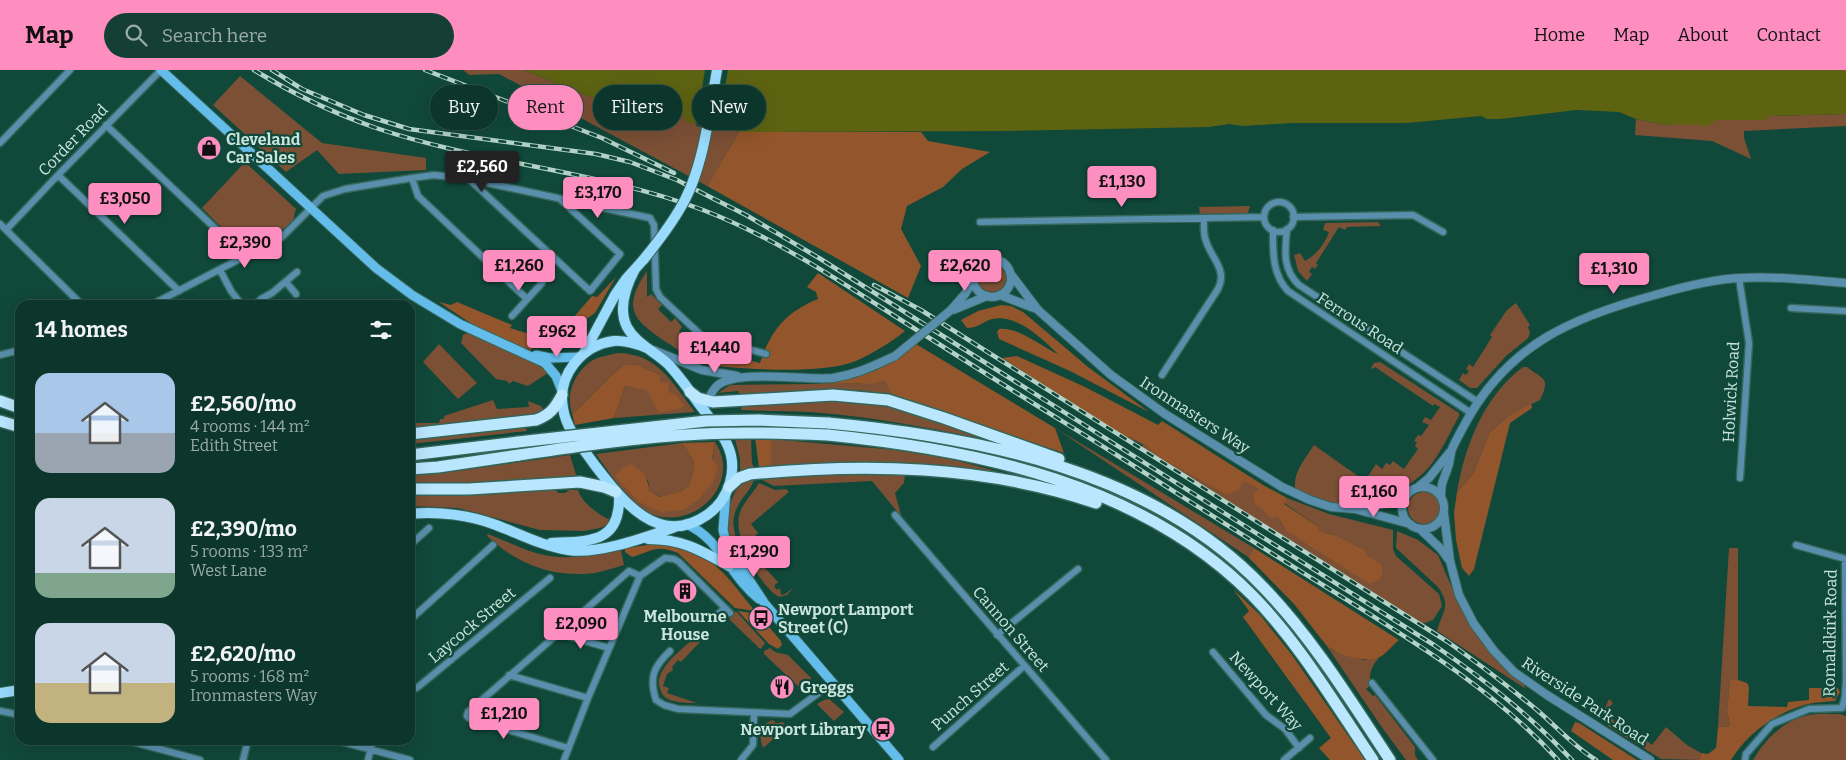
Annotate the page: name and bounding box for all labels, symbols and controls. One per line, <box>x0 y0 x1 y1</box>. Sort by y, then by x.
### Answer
search box <box>104 13 454 58</box>
text: Map <box>25 21 74 49</box>
icon: search <box>122 21 150 49</box>
text: Search here <box>162 24 267 47</box>
text: Home <box>1534 24 1585 46</box>
text: Map <box>1613 24 1649 46</box>
text: About <box>1677 24 1728 46</box>
text: Contact <box>1756 24 1821 46</box>
chip: Buy <box>430 85 498 130</box>
chip: Rent <box>508 85 583 130</box>
chip: Filters <box>593 85 682 130</box>
chip: New <box>692 85 766 130</box>
street label: Corder Road <box>34 100 112 180</box>
place label: Cleveland Car Sales <box>226 130 301 167</box>
shop icon: Cleveland Car Sales <box>196 135 222 161</box>
pin: £2,560 <box>441 150 523 193</box>
text: £2,560 <box>456 157 508 176</box>
pin: £1,130 <box>1081 166 1163 208</box>
text: £1,130 <box>1098 172 1146 191</box>
pin: £3,170 <box>557 176 639 219</box>
pin: £3,050 <box>84 182 166 225</box>
text: £3,170 <box>574 183 622 202</box>
text: £3,050 <box>99 189 151 208</box>
pin: £2,390 <box>204 226 286 269</box>
text: £2,390 <box>219 233 271 252</box>
pin: £1,260 <box>478 250 560 292</box>
pin: £2,620 <box>924 250 1006 292</box>
pin: £1,310 <box>1573 252 1655 295</box>
text: £1,260 <box>494 256 544 275</box>
text: £2,620 <box>939 256 991 275</box>
text: £1,310 <box>1590 259 1638 278</box>
street label: Ferrous Road <box>1314 288 1407 358</box>
icon: filters <box>367 316 395 344</box>
pin: £962 <box>527 316 587 358</box>
text: 14 homes <box>35 317 128 343</box>
text: £962 <box>538 322 576 341</box>
pin: £1,440 <box>674 332 756 374</box>
text: £1,440 <box>690 338 740 357</box>
street label: Holwick Road <box>1719 340 1743 443</box>
street label: Ironmasters Way <box>1137 372 1254 458</box>
text: £2,560/mo <box>190 391 296 417</box>
icon: home <box>75 393 135 453</box>
text: 4 rooms · 144 m² <box>190 417 310 436</box>
text: Edith Street <box>190 436 278 455</box>
pin: £1,160 <box>1333 476 1415 518</box>
text: £1,160 <box>1350 482 1398 501</box>
text: £2,390/mo <box>190 516 297 542</box>
icon: home <box>75 518 135 578</box>
pin: £1,290 <box>713 536 795 578</box>
text: 5 rooms · 133 m² <box>190 542 308 561</box>
text: £1,290 <box>729 542 779 561</box>
text: West Lane <box>190 561 267 580</box>
street label: Romaldkirk Road <box>1819 568 1841 697</box>
building icon: Melbourne House <box>672 578 698 604</box>
street label: Laycock Street <box>425 583 519 667</box>
street label: Cannon Street <box>969 583 1053 676</box>
place label: Newport Lamport Street (C) <box>778 600 914 637</box>
bus stop icon: Newport Lamport Street (C) <box>748 605 774 631</box>
place label: Melbourne House <box>644 607 727 644</box>
pin: £2,090 <box>540 608 622 650</box>
text: £2,090 <box>555 614 607 633</box>
text: £2,620/mo <box>190 641 296 667</box>
icon: home <box>75 643 135 703</box>
street label: Newport Way <box>1225 647 1307 735</box>
street label: Riverside Park Road <box>1518 653 1652 749</box>
street label: Punch Street <box>928 657 1012 735</box>
text: 5 rooms · 168 m² <box>190 667 309 686</box>
restaurant icon: Greggs <box>769 674 795 700</box>
place label: Greggs <box>800 678 854 697</box>
text: Ironmasters Way <box>190 686 317 705</box>
pin: £1,210 <box>463 698 545 740</box>
text: £1,210 <box>480 704 528 723</box>
bus stop icon: Newport Library <box>870 716 896 742</box>
place label: Newport Library <box>740 720 866 739</box>

